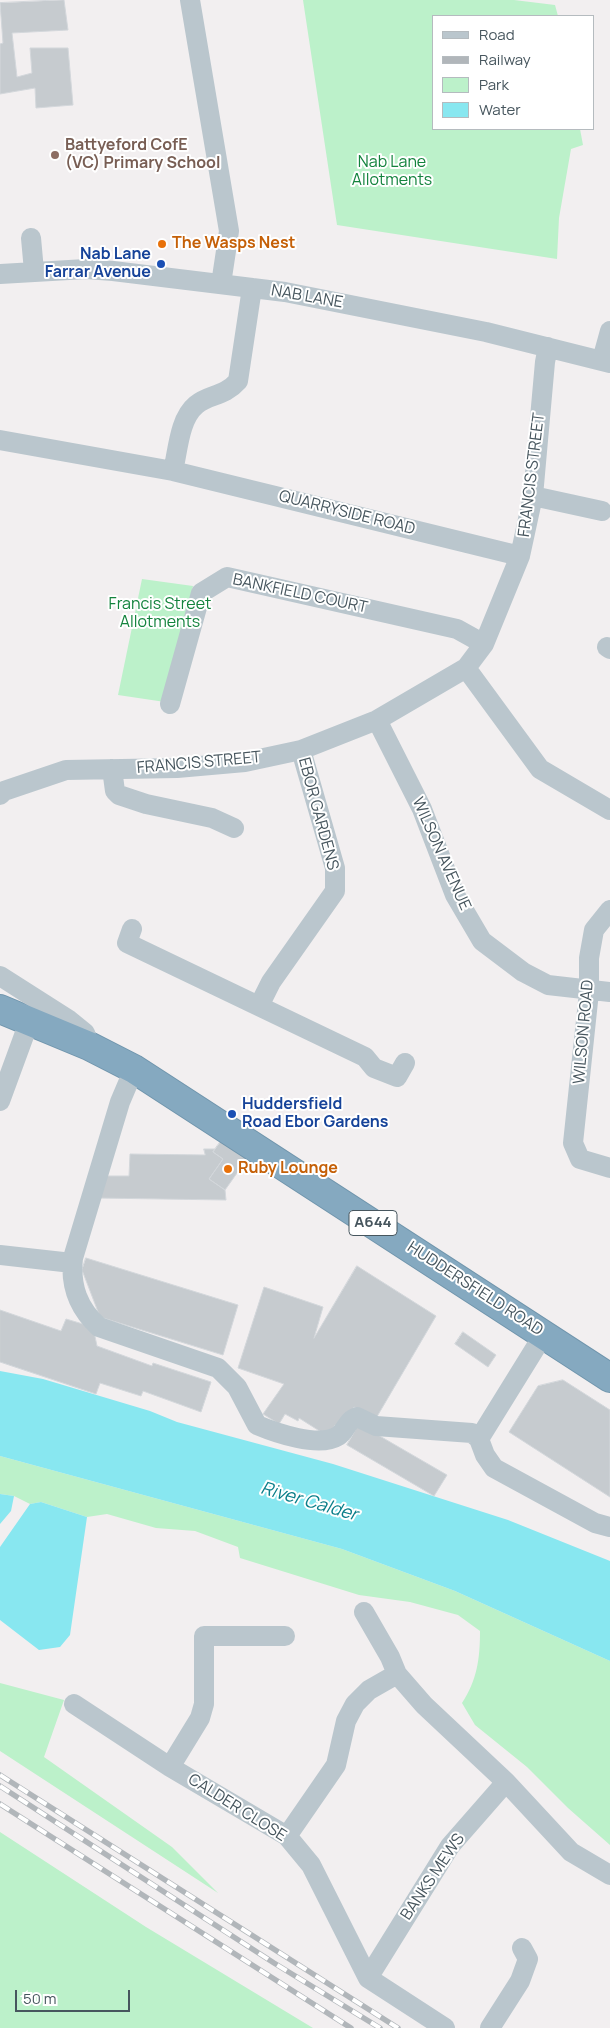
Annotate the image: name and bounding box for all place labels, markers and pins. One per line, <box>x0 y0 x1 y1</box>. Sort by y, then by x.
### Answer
place label: Battyeford CofE (VC) Primary School <box>65 136 220 174</box>
marker: Battyeford CofE (VC) Primary School <box>49 149 61 161</box>
place label: The Wasps Nest <box>172 234 296 254</box>
marker: The Wasps Nest <box>156 238 168 250</box>
place label: Nab Lane Farrar Avenue <box>45 245 151 283</box>
marker: Nab Lane Farrar Avenue <box>155 258 167 270</box>
place label: Huddersfield Road Ebor Gardens <box>242 1095 389 1133</box>
marker: Huddersfield Road Ebor Gardens <box>226 1108 238 1120</box>
place label: Ruby Lounge <box>238 1159 338 1179</box>
marker: Ruby Lounge <box>222 1163 234 1175</box>

